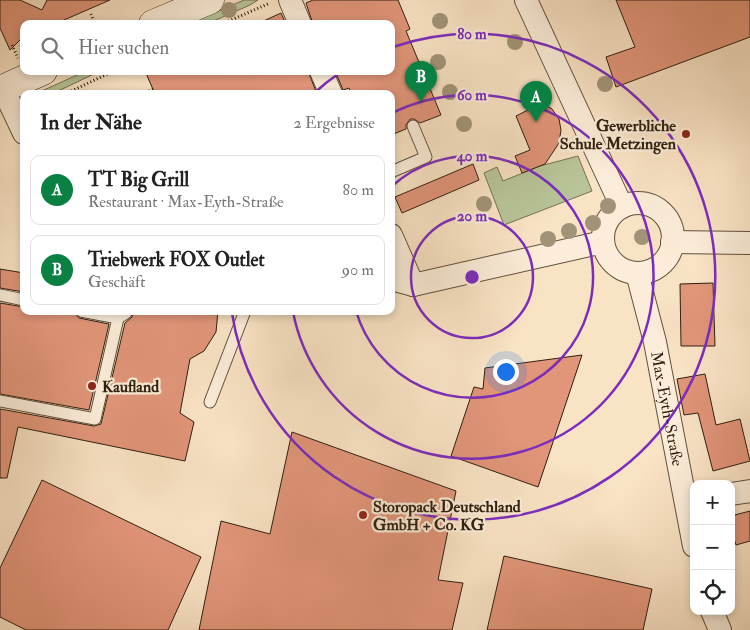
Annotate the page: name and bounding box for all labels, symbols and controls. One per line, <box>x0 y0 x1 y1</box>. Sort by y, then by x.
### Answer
search box <box>20 20 395 75</box>
text: 80 m <box>457 25 487 44</box>
icon: search <box>38 34 66 62</box>
text: Hier suchen <box>78 36 169 60</box>
pin: B <box>405 61 437 102</box>
pin: A <box>520 81 552 122</box>
text: 60 m <box>457 86 487 105</box>
text: In der Nähe <box>40 109 142 136</box>
text: 2 Ergebnisse <box>294 113 375 133</box>
place label: Gewerbliche Schule Metzingen <box>560 116 677 155</box>
marker: Gewerbliche Schule Metzingen <box>680 128 692 140</box>
text: 40 m <box>456 147 488 166</box>
text: TT Big Grill <box>88 168 189 192</box>
text: A <box>52 180 62 200</box>
text: 80 m <box>343 180 374 200</box>
text: Restaurant · Max-Eyth-Straße <box>88 192 284 212</box>
text: 20 m <box>457 207 487 226</box>
text: Triebwerk FOX Outlet <box>88 248 265 272</box>
text: B <box>52 260 62 280</box>
text: 90 m <box>342 260 374 280</box>
centre of rings <box>463 268 481 286</box>
text: Geschäft <box>88 272 145 292</box>
street label: Max-Eyth-Straße <box>646 350 688 468</box>
your location <box>493 359 519 385</box>
place label: Kaufland <box>102 377 159 397</box>
marker: Kaufland <box>86 380 98 392</box>
map controls <box>690 480 735 615</box>
button: + <box>690 480 735 525</box>
place label: Storopack Deutschland GmbH + Co. KG <box>373 497 521 535</box>
marker: Storopack Deutschland GmbH + Co. KG <box>357 509 369 521</box>
button: − <box>690 525 735 570</box>
button: locate <box>690 570 735 615</box>

